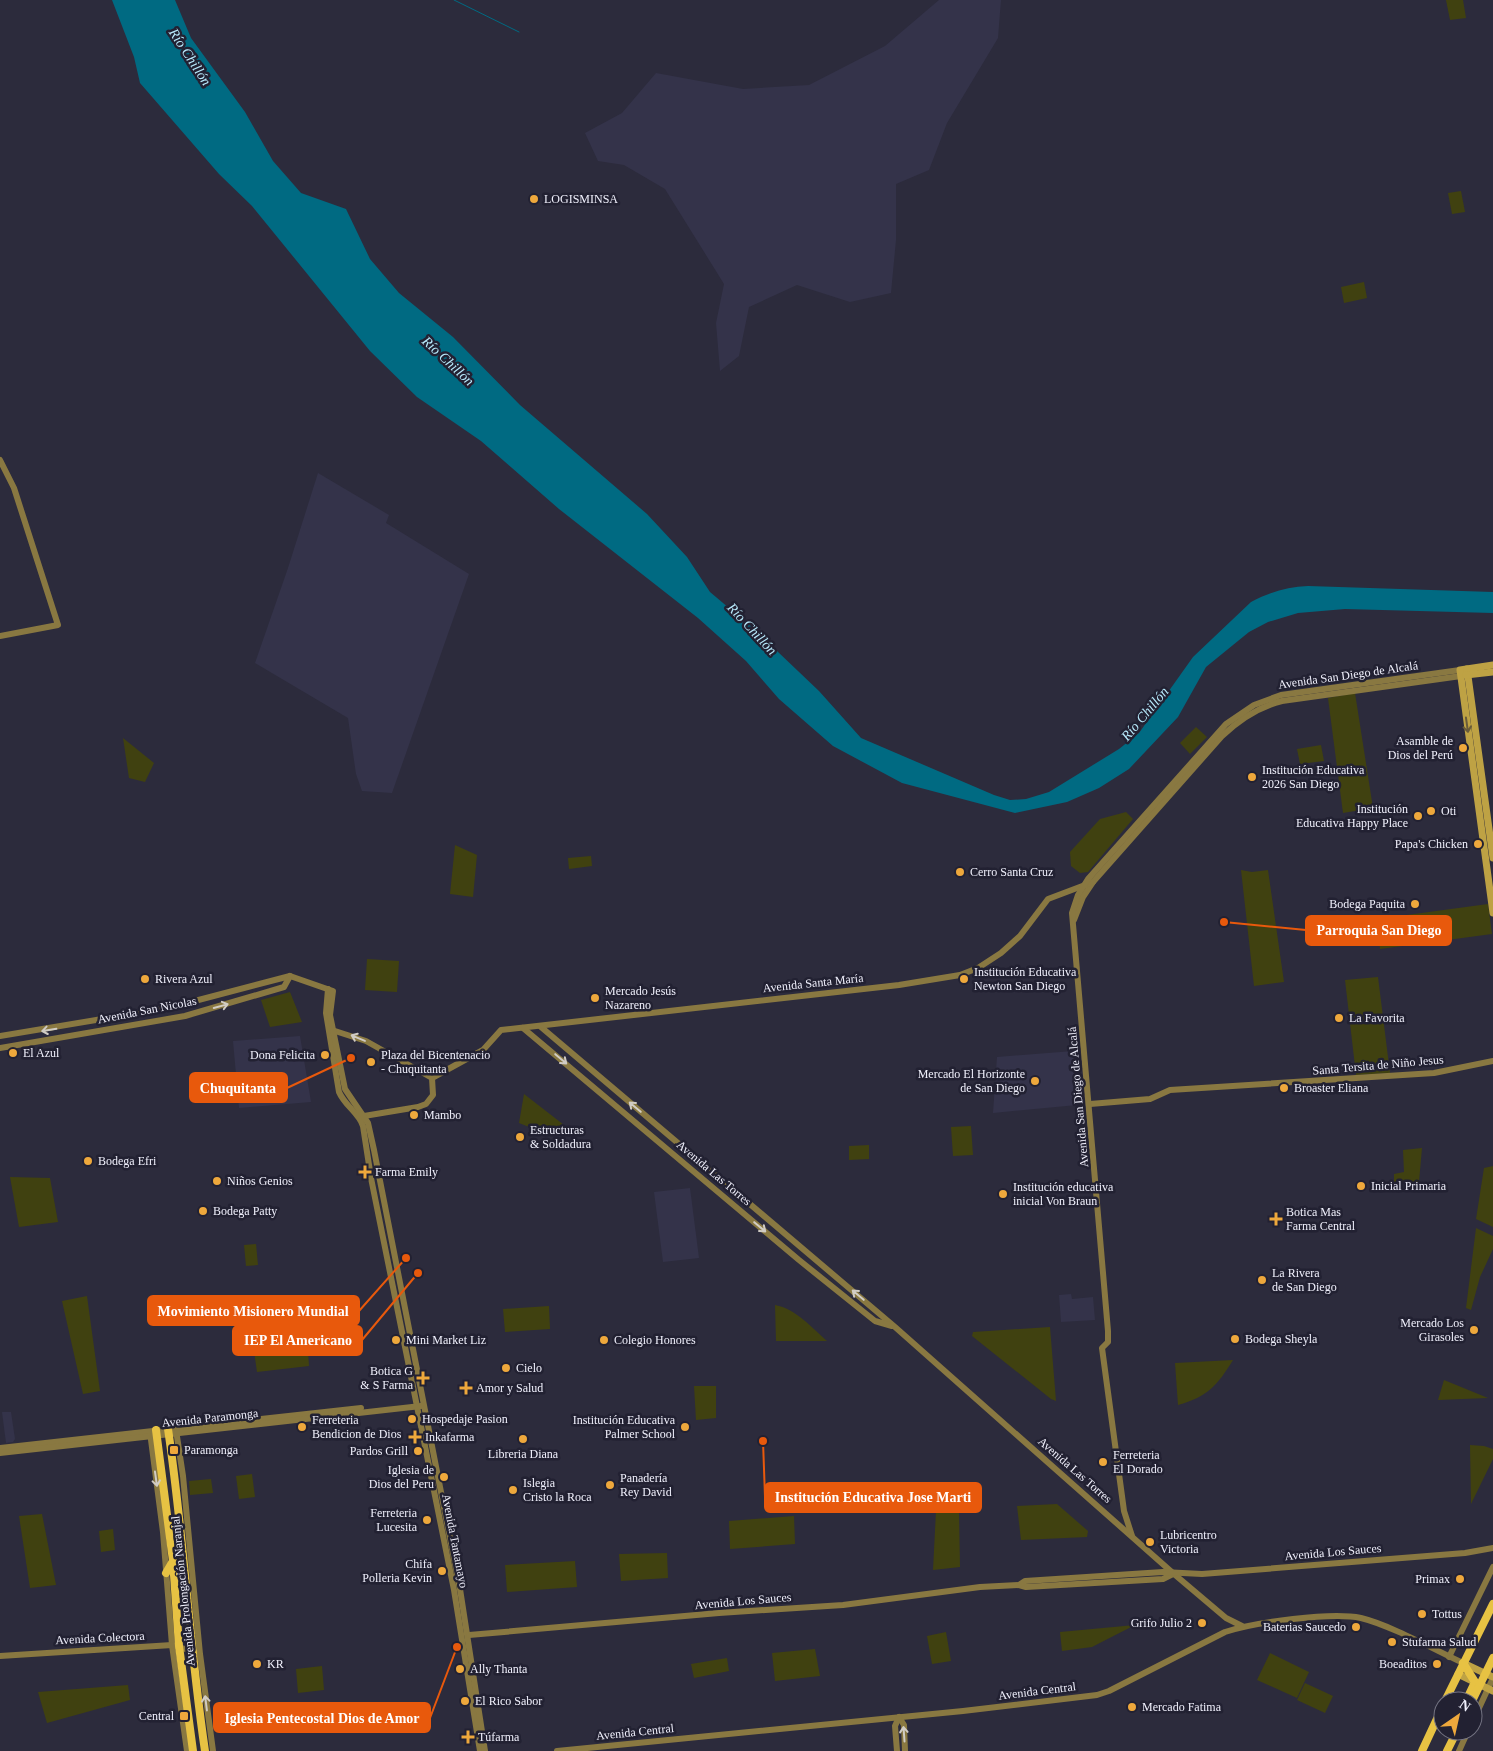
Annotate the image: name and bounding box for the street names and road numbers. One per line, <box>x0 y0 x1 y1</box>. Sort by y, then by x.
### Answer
street label: Avenida San Diego de Alcalá <box>1277 658 1419 692</box>
street label: Avenida Santa María <box>762 971 865 995</box>
street label: Avenida San Nicolas <box>96 993 198 1026</box>
street label: Avenida San Diego de Alcalá <box>1065 1025 1091 1168</box>
street label: Santa Tersita de Niño Jesus <box>1312 1052 1444 1078</box>
street label: Avenida Las Torres <box>674 1138 755 1209</box>
street label: Avenida Paramonga <box>161 1406 260 1430</box>
street label: Avenida Las Torres <box>1035 1434 1115 1506</box>
street label: Avenida Tantamayo <box>439 1493 471 1589</box>
street label: Avenida Prolongación Naranjal <box>168 1514 198 1667</box>
street label: Avenida Los Sauces <box>1284 1541 1382 1563</box>
street label: Avenida Los Sauces <box>694 1590 792 1612</box>
street label: Avenida Colectora <box>55 1629 146 1647</box>
street label: Avenida Central <box>997 1679 1077 1703</box>
street label: Avenida Central <box>595 1721 675 1743</box>

